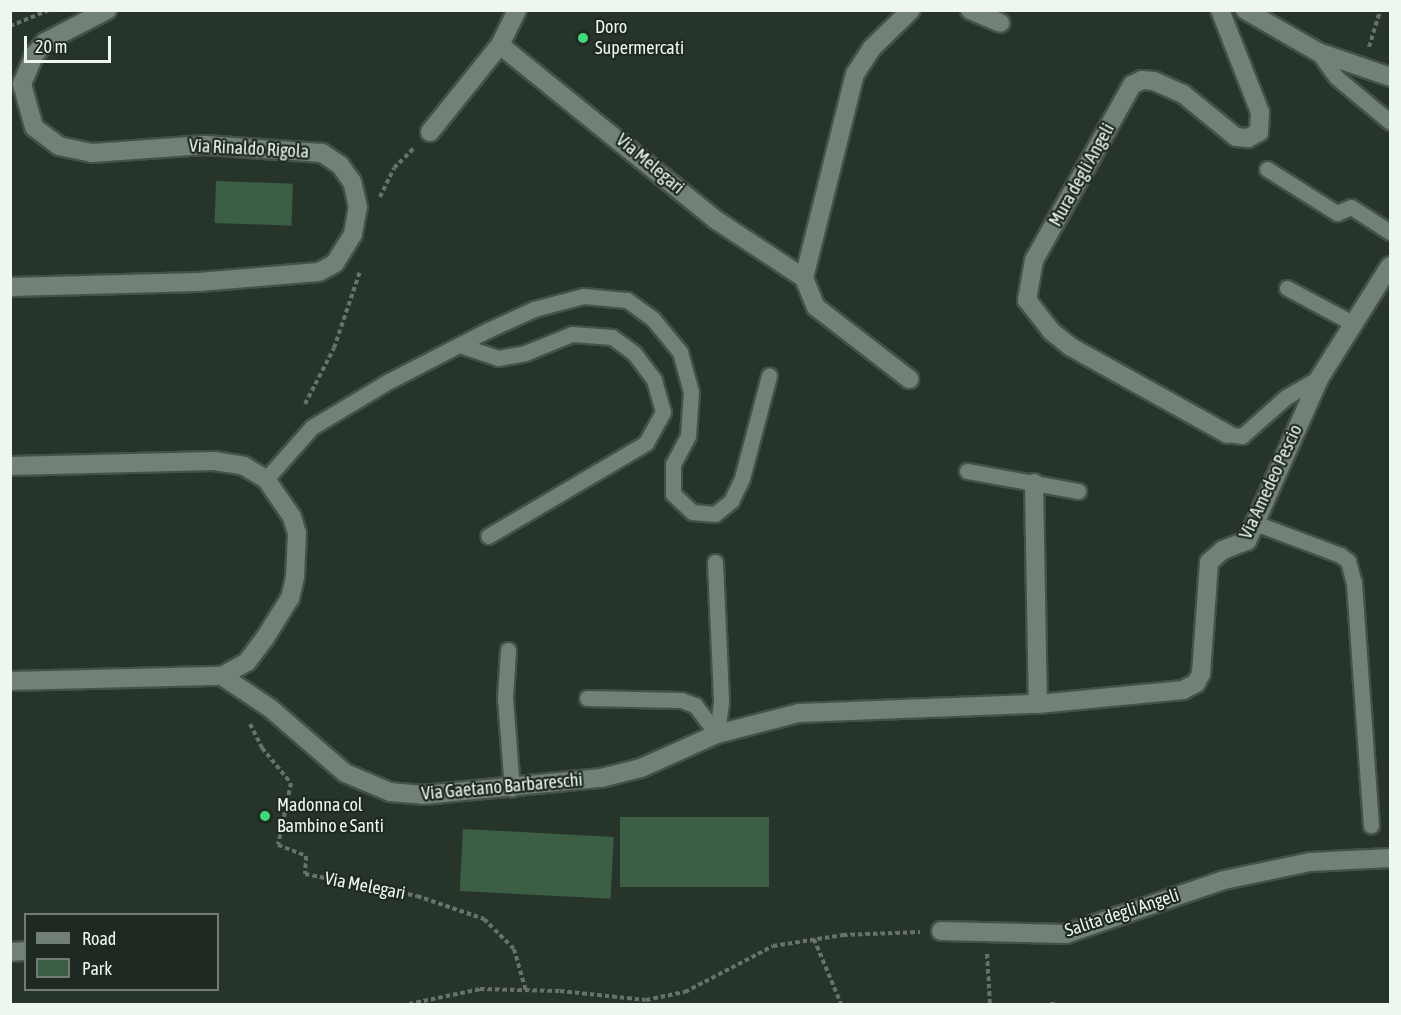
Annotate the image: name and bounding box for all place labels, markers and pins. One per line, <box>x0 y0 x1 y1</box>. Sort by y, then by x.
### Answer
place label: Doro Supermercati <box>595 17 684 60</box>
marker: Doro Supermercati <box>576 31 590 45</box>
place label: Madonna col Bambino e Santi <box>277 795 384 838</box>
marker: Madonna col Bambino e Santi <box>258 809 272 823</box>

